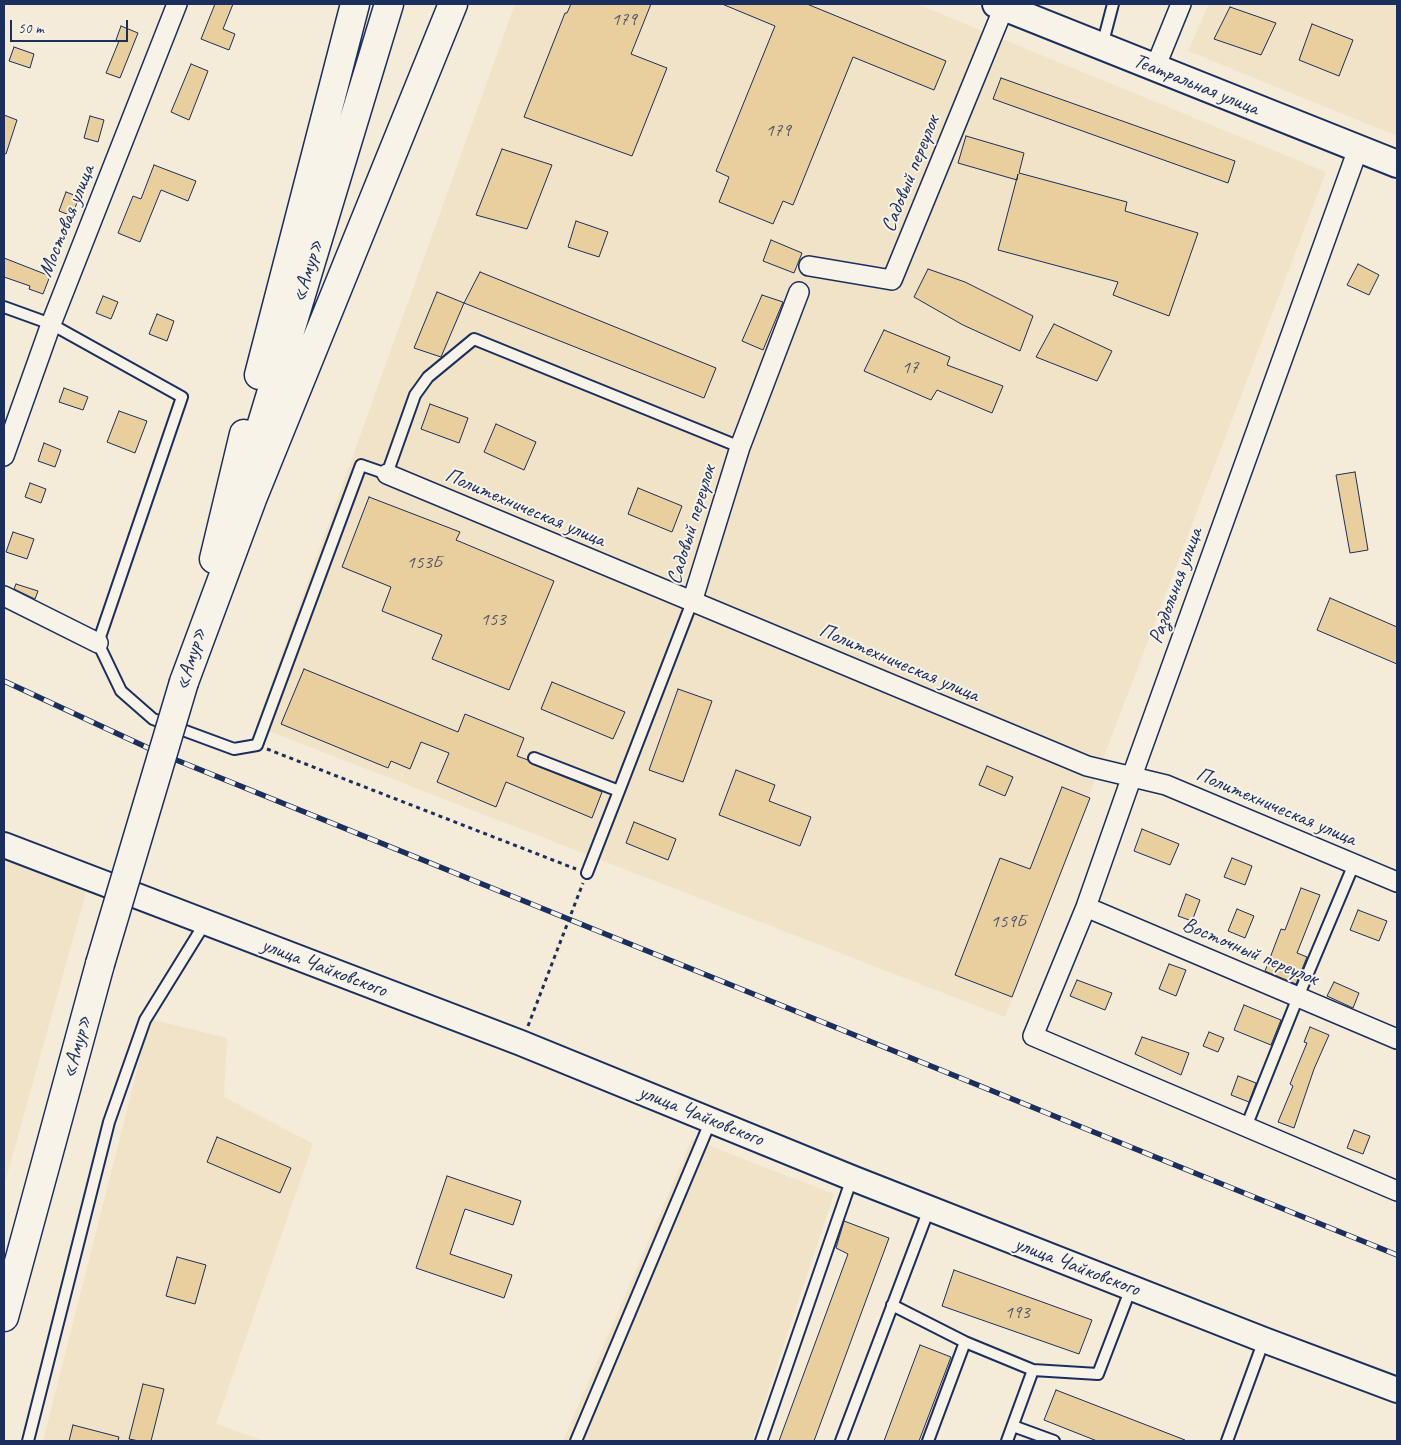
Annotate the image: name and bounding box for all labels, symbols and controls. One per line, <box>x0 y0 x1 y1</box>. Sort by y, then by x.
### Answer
house number: 179 <box>611 9 637 31</box>
scale bar <box>12 10 130 42</box>
text: 50 m <box>18 19 44 38</box>
street label: Театральная улица <box>1130 48 1262 122</box>
street label: Садовый переулок <box>876 112 946 236</box>
house number: 179 <box>765 120 791 142</box>
street label: Мостовая улица <box>33 161 101 281</box>
street label: «Амур» <box>287 237 329 305</box>
house number: 17 <box>901 357 919 379</box>
street label: Садовый переулок <box>662 462 722 588</box>
street label: Политехническая улица <box>441 463 609 553</box>
street label: Раздольная улица <box>1143 525 1209 647</box>
house number: 153Б <box>406 552 442 574</box>
house number: 153 <box>480 609 506 631</box>
street label: Политехническая улица <box>815 618 983 708</box>
street label: «Амур» <box>170 625 212 693</box>
street label: Политехническая улица <box>1192 762 1360 852</box>
house number: 159Б <box>990 911 1026 933</box>
street label: Восточный переулок <box>1178 912 1322 992</box>
street label: улица Чайковского <box>258 933 390 1003</box>
street label: «Амур» <box>56 1013 98 1081</box>
street label: улица Чайковского <box>635 1080 767 1152</box>
street label: улица Чайковского <box>1011 1232 1143 1302</box>
house number: 193 <box>1004 1302 1030 1324</box>

